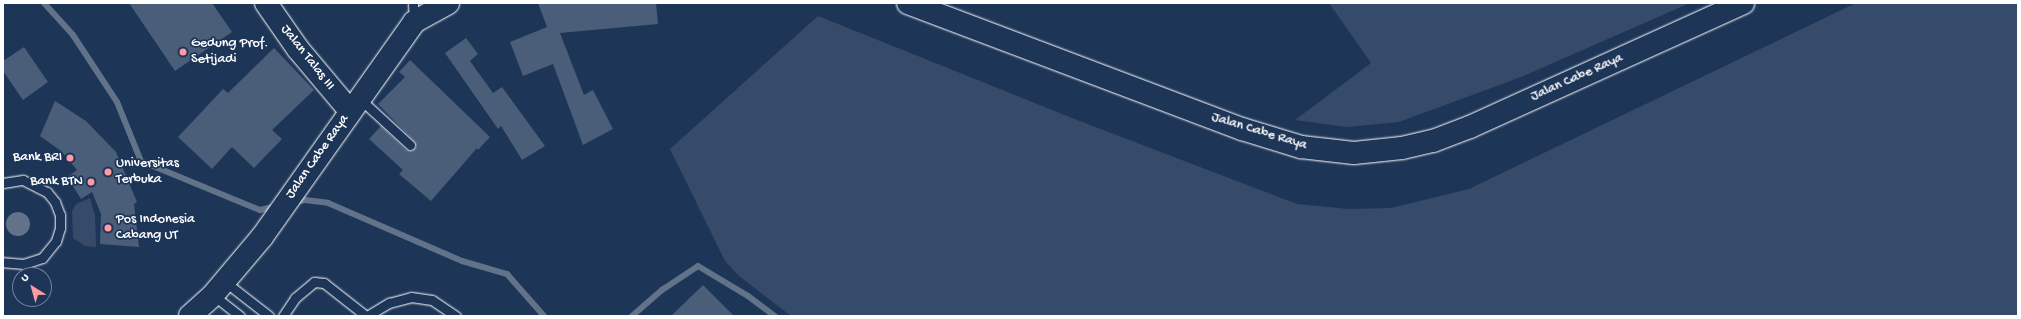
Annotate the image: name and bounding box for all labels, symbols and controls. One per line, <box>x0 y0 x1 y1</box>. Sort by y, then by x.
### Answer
street label: Jalan Talas III <box>276 22 338 94</box>
place label: Gedung Prof. Setijadi <box>191 36 268 68</box>
marker: Gedung Prof. Setijadi <box>178 47 188 57</box>
street label: Jalan Cabe Raya <box>1528 50 1626 106</box>
street label: Jalan Cabe Raya <box>1209 109 1309 155</box>
street label: Jalan Cabe Raya <box>283 112 353 202</box>
place label: Bank BRI <box>13 150 62 166</box>
marker: Bank BRI <box>65 153 75 163</box>
place label: Universitas Terbuka <box>116 156 179 188</box>
marker: Universitas Terbuka <box>103 167 113 177</box>
place label: Bank BTN <box>30 174 83 190</box>
marker: Bank BTN <box>86 177 96 187</box>
place label: Pos Indonesia Cabang UT <box>116 212 195 244</box>
marker: Pos Indonesia Cabang UT <box>103 223 113 233</box>
north arrow <box>12 267 52 307</box>
text: U <box>19 272 32 285</box>

